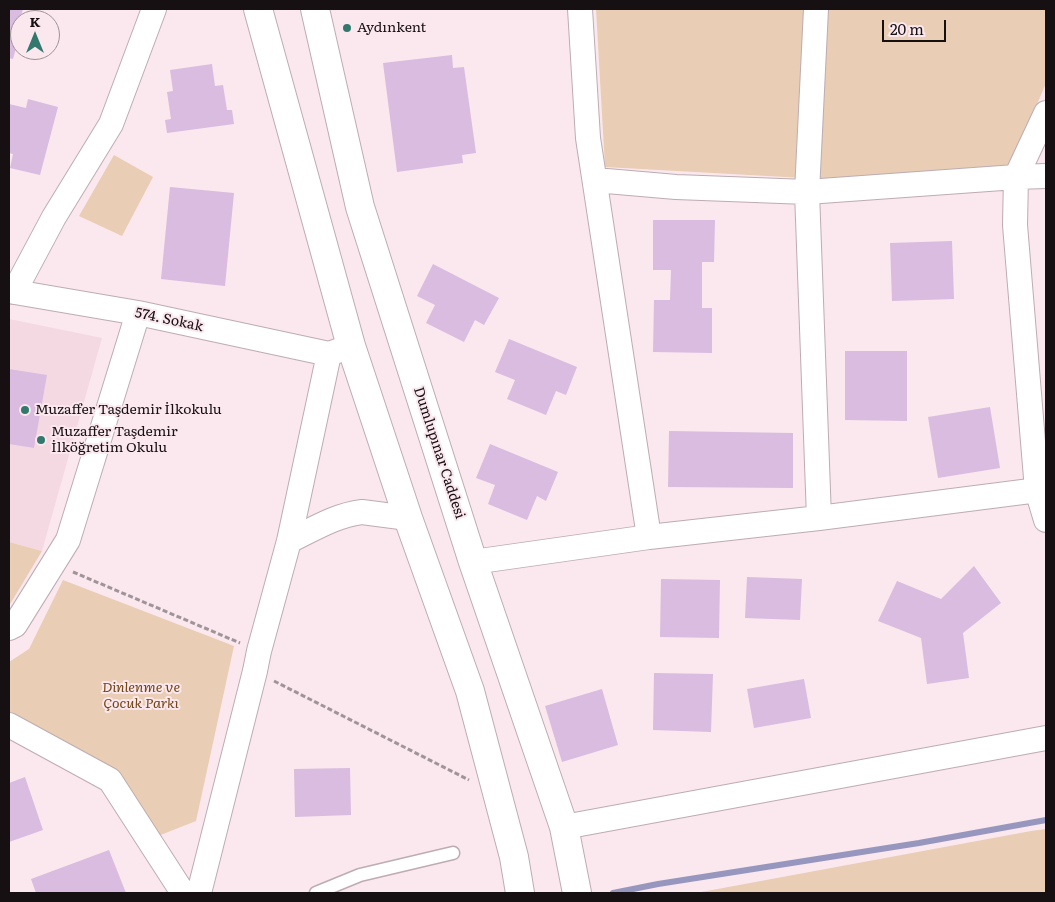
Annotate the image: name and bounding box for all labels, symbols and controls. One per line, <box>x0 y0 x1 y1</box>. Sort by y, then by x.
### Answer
north arrow <box>10 10 60 60</box>
scale bar <box>885 10 949 42</box>
text: K <box>30 11 40 31</box>
text: 20 m <box>890 17 924 40</box>
place label: Aydınkent <box>357 20 426 36</box>
marker: Aydınkent <box>341 22 353 34</box>
street label: 574. Sokak <box>133 305 205 335</box>
street label: Dumlupınar Caddesi <box>410 385 468 521</box>
place label: Muzaffer Taşdemir İlkokulu <box>35 402 222 418</box>
marker: Muzaffer Taşdemir İlkokulu <box>19 404 31 416</box>
place label: Muzaffer Taşdemir İlköğretim Okulu <box>51 424 178 457</box>
marker: Muzaffer Taşdemir İlköğretim Okulu <box>35 434 47 446</box>
park label: Dinlenme ve Çocuk Parkı <box>102 680 180 712</box>

